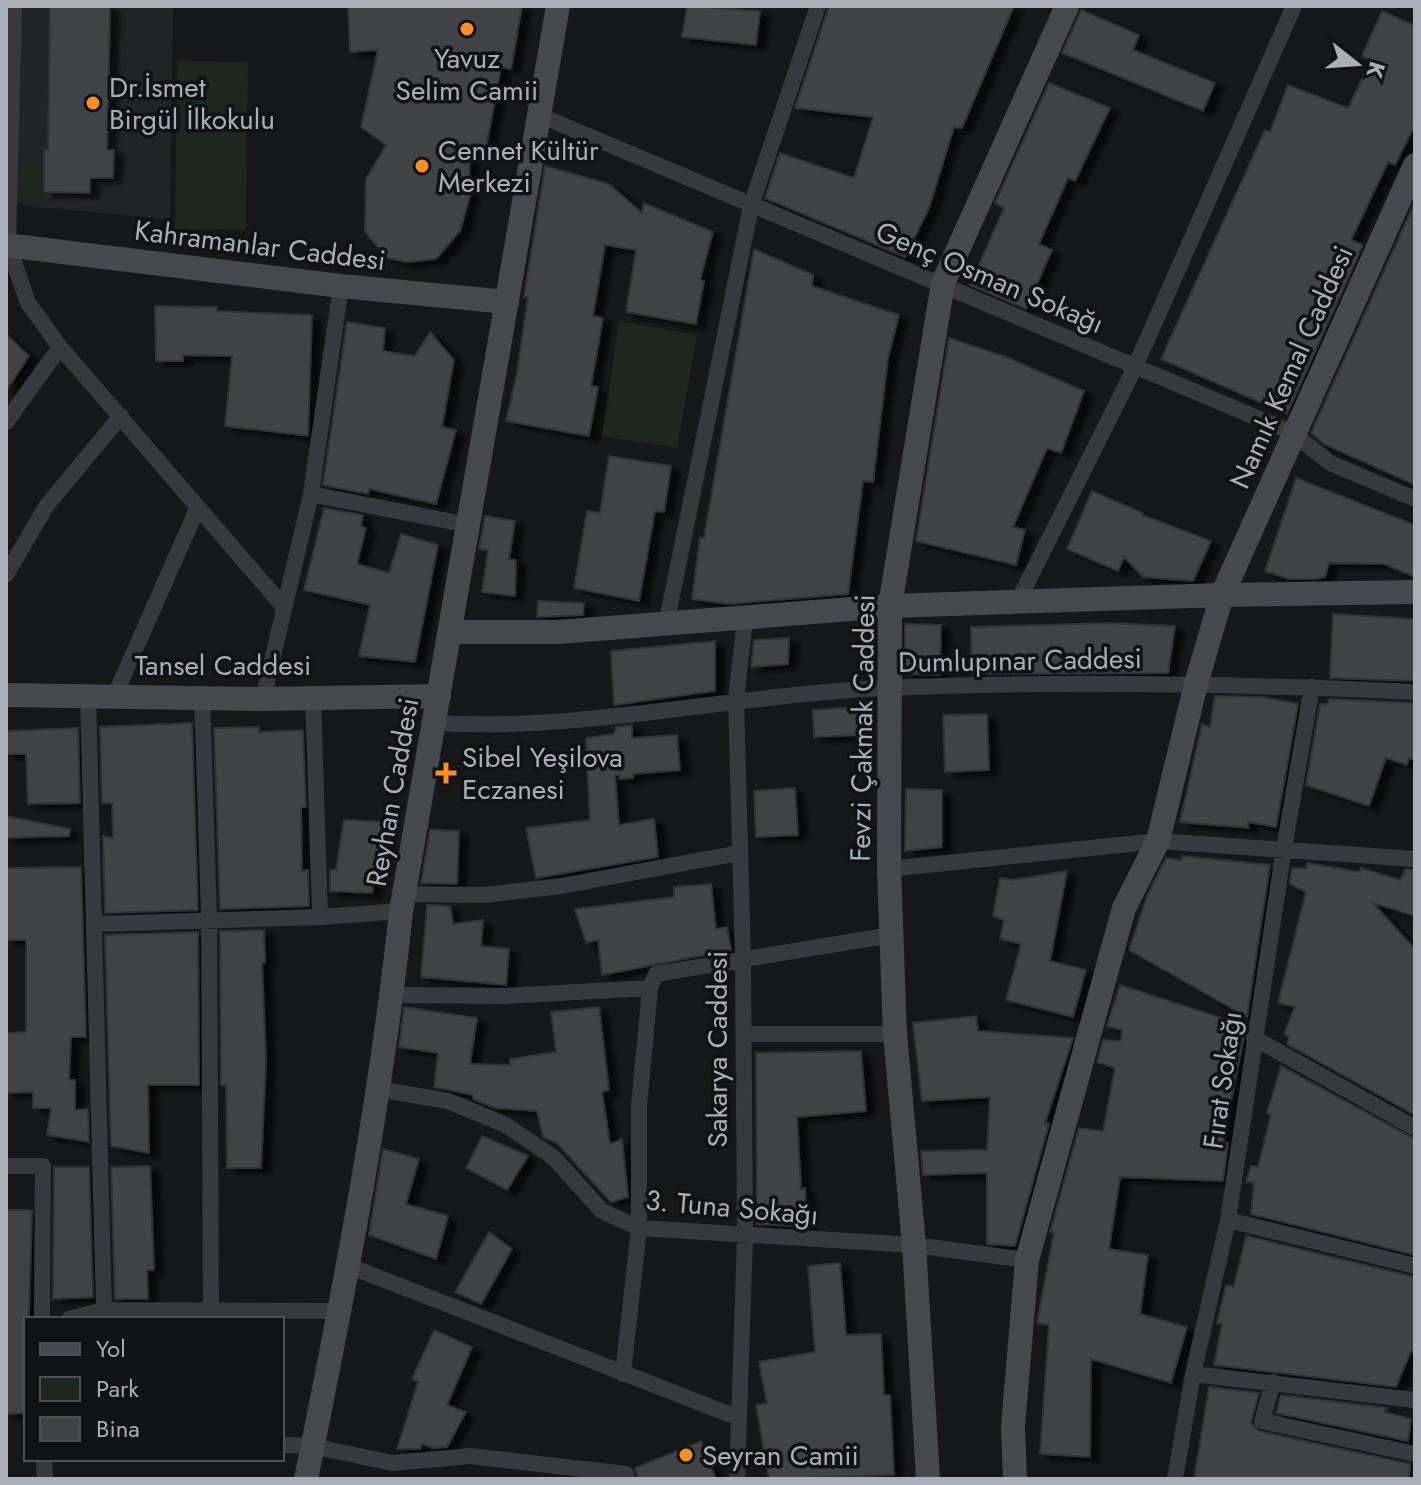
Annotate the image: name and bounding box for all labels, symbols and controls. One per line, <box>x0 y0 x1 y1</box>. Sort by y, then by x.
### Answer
marker: Yavuz Selim Camii <box>458 20 476 38</box>
north arrow <box>1317 24 1397 104</box>
place label: Yavuz Selim Camii <box>396 38 538 111</box>
text: K <box>1358 58 1394 82</box>
place label: Dr.İsmet Birgül İlkokulu <box>109 67 275 140</box>
marker: Dr.İsmet Birgül İlkokulu <box>84 94 102 112</box>
place label: Cennet Kültür Merkezi <box>438 130 599 203</box>
marker: Cennet Kültür Merkezi <box>413 157 431 175</box>
street label: Kahramanlar Caddesi <box>132 210 388 281</box>
street label: Genç Osman Sokağı <box>869 211 1110 344</box>
street label: Namık Kemal Caddesi <box>1219 239 1363 495</box>
street label: Fevzi Çakmak Caddesi <box>840 594 885 862</box>
street label: Dumlupınar Caddesi <box>898 638 1142 683</box>
street label: Tansel Caddesi <box>135 645 311 686</box>
street label: Reyhan Caddesi <box>356 695 429 890</box>
place label: Sibel Yeşilova Eczanesi <box>462 737 623 810</box>
marker: Sibel Yeşilova Eczanesi <box>437 764 455 782</box>
street label: Sakarya Caddesi <box>697 951 738 1147</box>
street label: Fırat Sokağı <box>1193 1009 1252 1152</box>
street label: 3. Tuna Sokağı <box>644 1180 820 1235</box>
legend <box>24 1317 284 1461</box>
text: Yol <box>96 1331 126 1366</box>
text: Park <box>96 1371 139 1406</box>
text: Bina <box>96 1411 140 1446</box>
place label: Seyran Camii <box>702 1435 859 1476</box>
marker: Seyran Camii <box>677 1446 695 1464</box>

